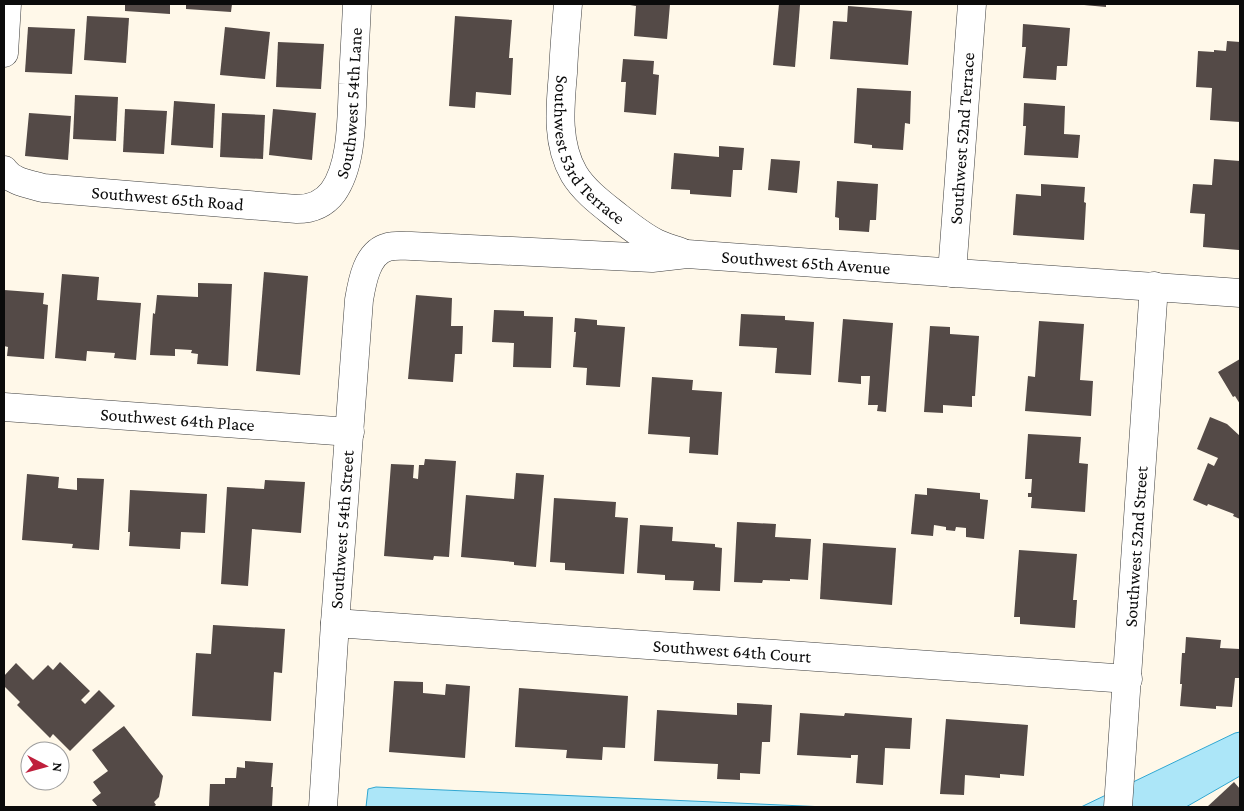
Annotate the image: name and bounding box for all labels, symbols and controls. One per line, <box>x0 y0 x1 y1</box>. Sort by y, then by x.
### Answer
street label: Southwest 54th Lane <box>331 27 366 181</box>
street label: Southwest 52nd Terrace <box>946 52 978 225</box>
street label: Southwest 53rd Terrace <box>550 75 629 228</box>
street label: Southwest 65th Road <box>91 182 245 215</box>
street label: Southwest 65th Avenue <box>721 246 891 278</box>
street label: Southwest 64th Place <box>100 404 256 435</box>
street label: Southwest 54th Street <box>326 449 358 610</box>
street label: Southwest 52nd Street <box>1120 464 1152 628</box>
street label: Southwest 64th Court <box>652 635 813 667</box>
north arrow <box>20 741 70 791</box>
text: N <box>49 762 66 773</box>

